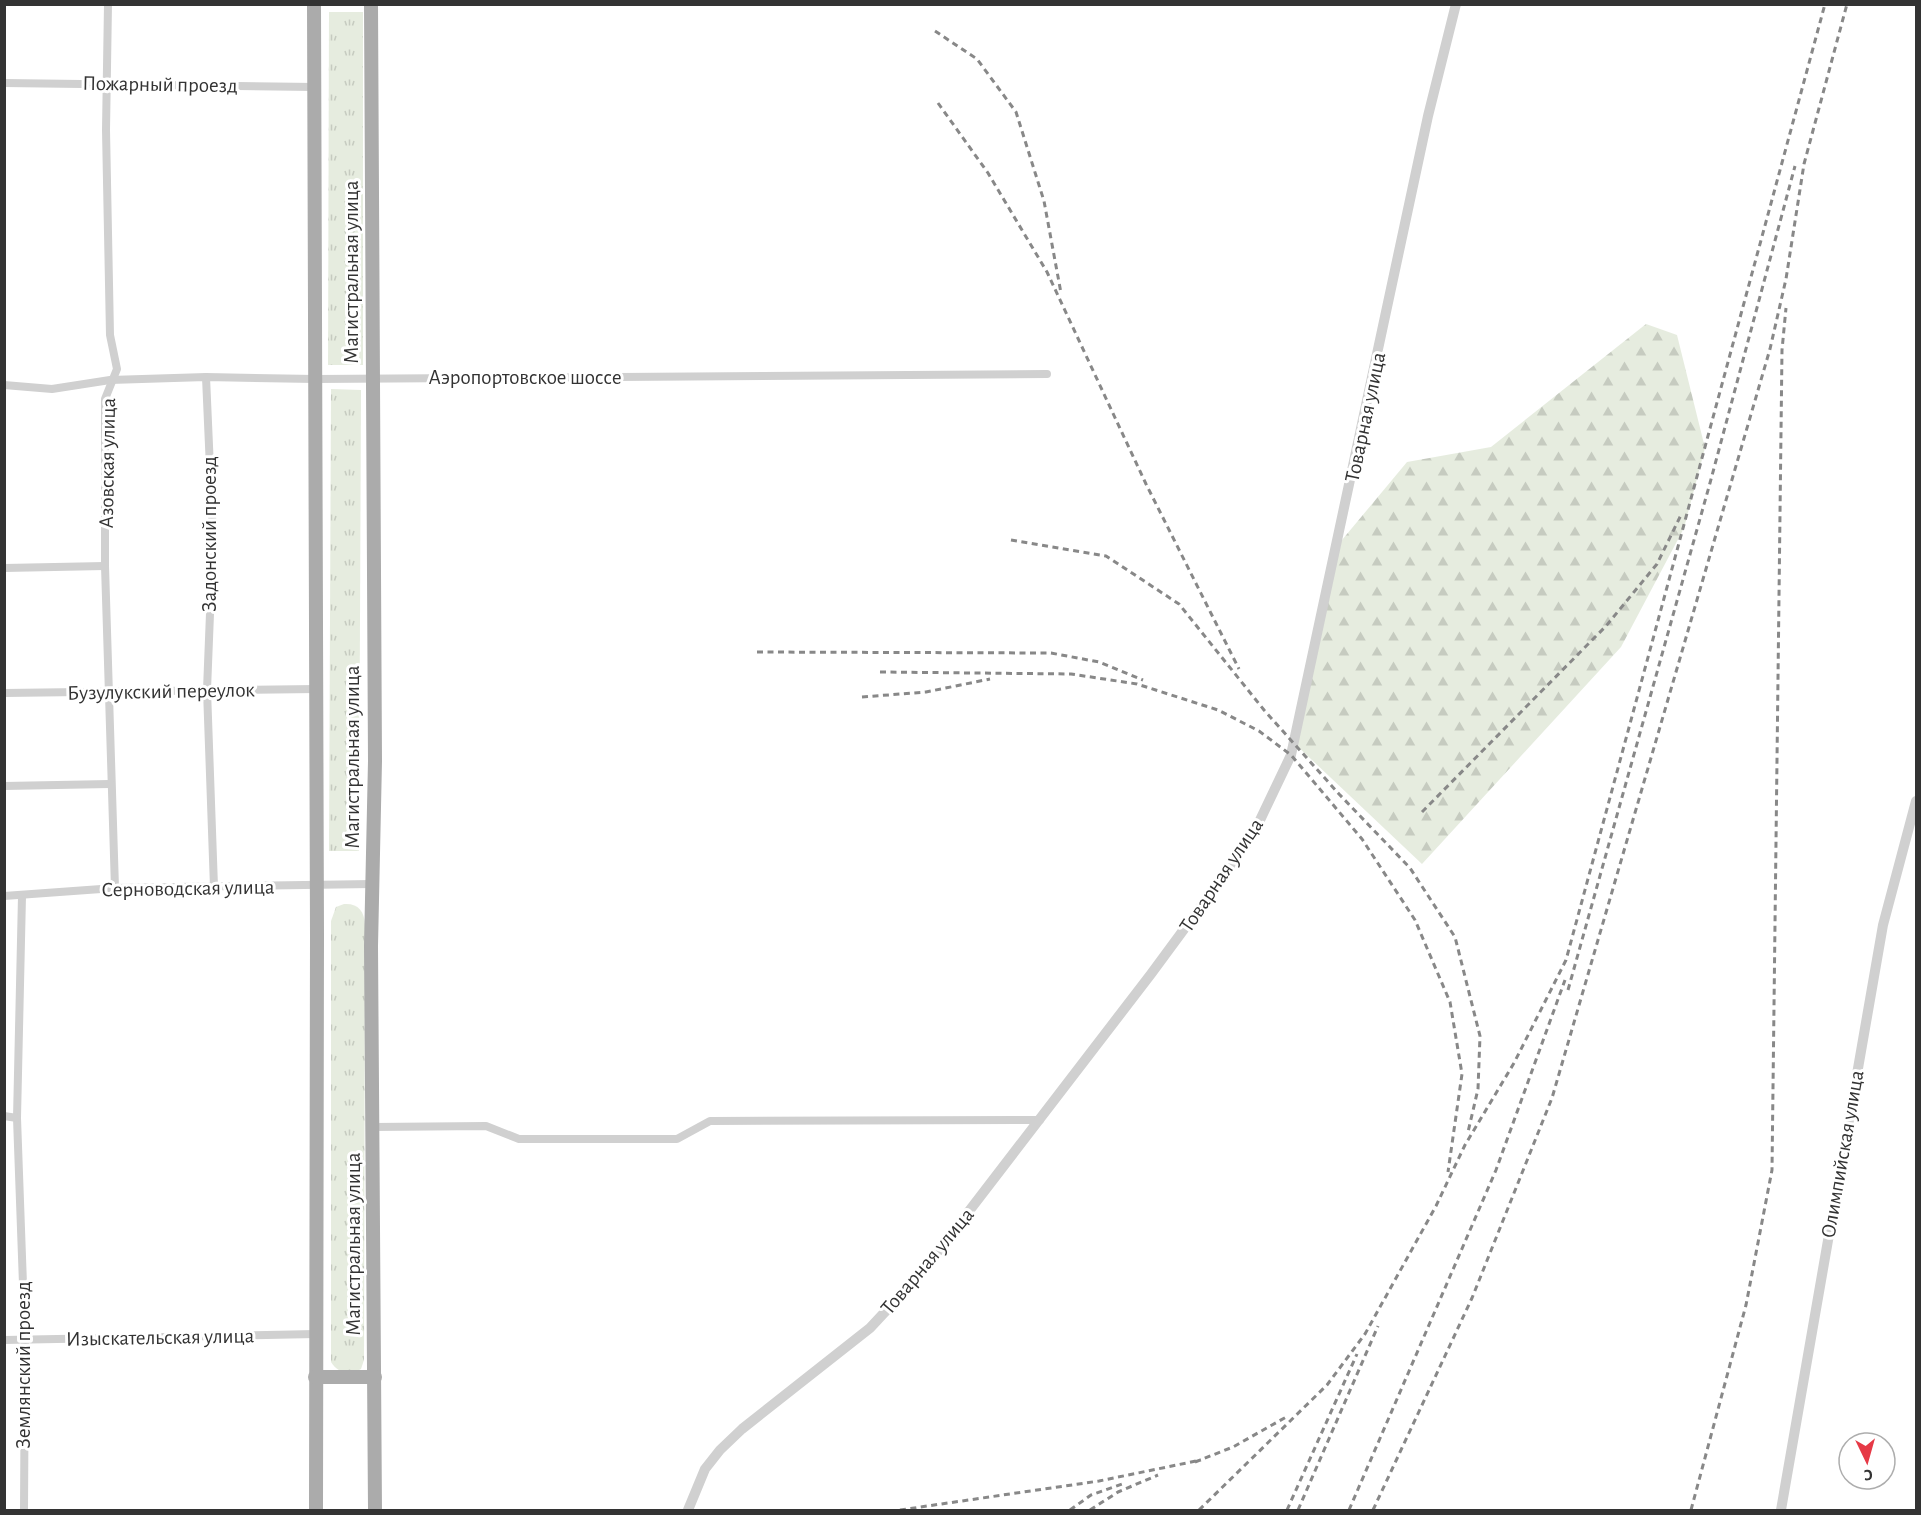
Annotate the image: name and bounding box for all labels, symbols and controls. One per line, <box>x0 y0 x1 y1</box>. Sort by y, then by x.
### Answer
street label: Пожарный проезд <box>82 73 238 96</box>
street label: Магистральная улица <box>341 180 362 364</box>
street label: Товарная улица <box>1341 350 1390 484</box>
street label: Аэропортовское шоссе <box>428 367 622 388</box>
street label: Азовская улица <box>96 397 119 528</box>
street label: Задонский проезд <box>199 456 220 612</box>
street label: Магистральная улица <box>342 665 363 849</box>
street label: Бузулукский переулок <box>67 679 255 704</box>
street label: Товарная улица <box>1176 814 1267 936</box>
street label: Серноводская улица <box>101 876 275 901</box>
street label: Олимпийская улица <box>1817 1068 1868 1240</box>
street label: Магистральная улица <box>343 1152 364 1336</box>
street label: Товарная улица <box>877 1204 978 1319</box>
street label: Землянский проезд <box>13 1281 34 1449</box>
street label: Изыскательская улица <box>66 1325 255 1350</box>
north arrow <box>1837 1431 1897 1491</box>
text: С <box>1863 1467 1873 1483</box>

